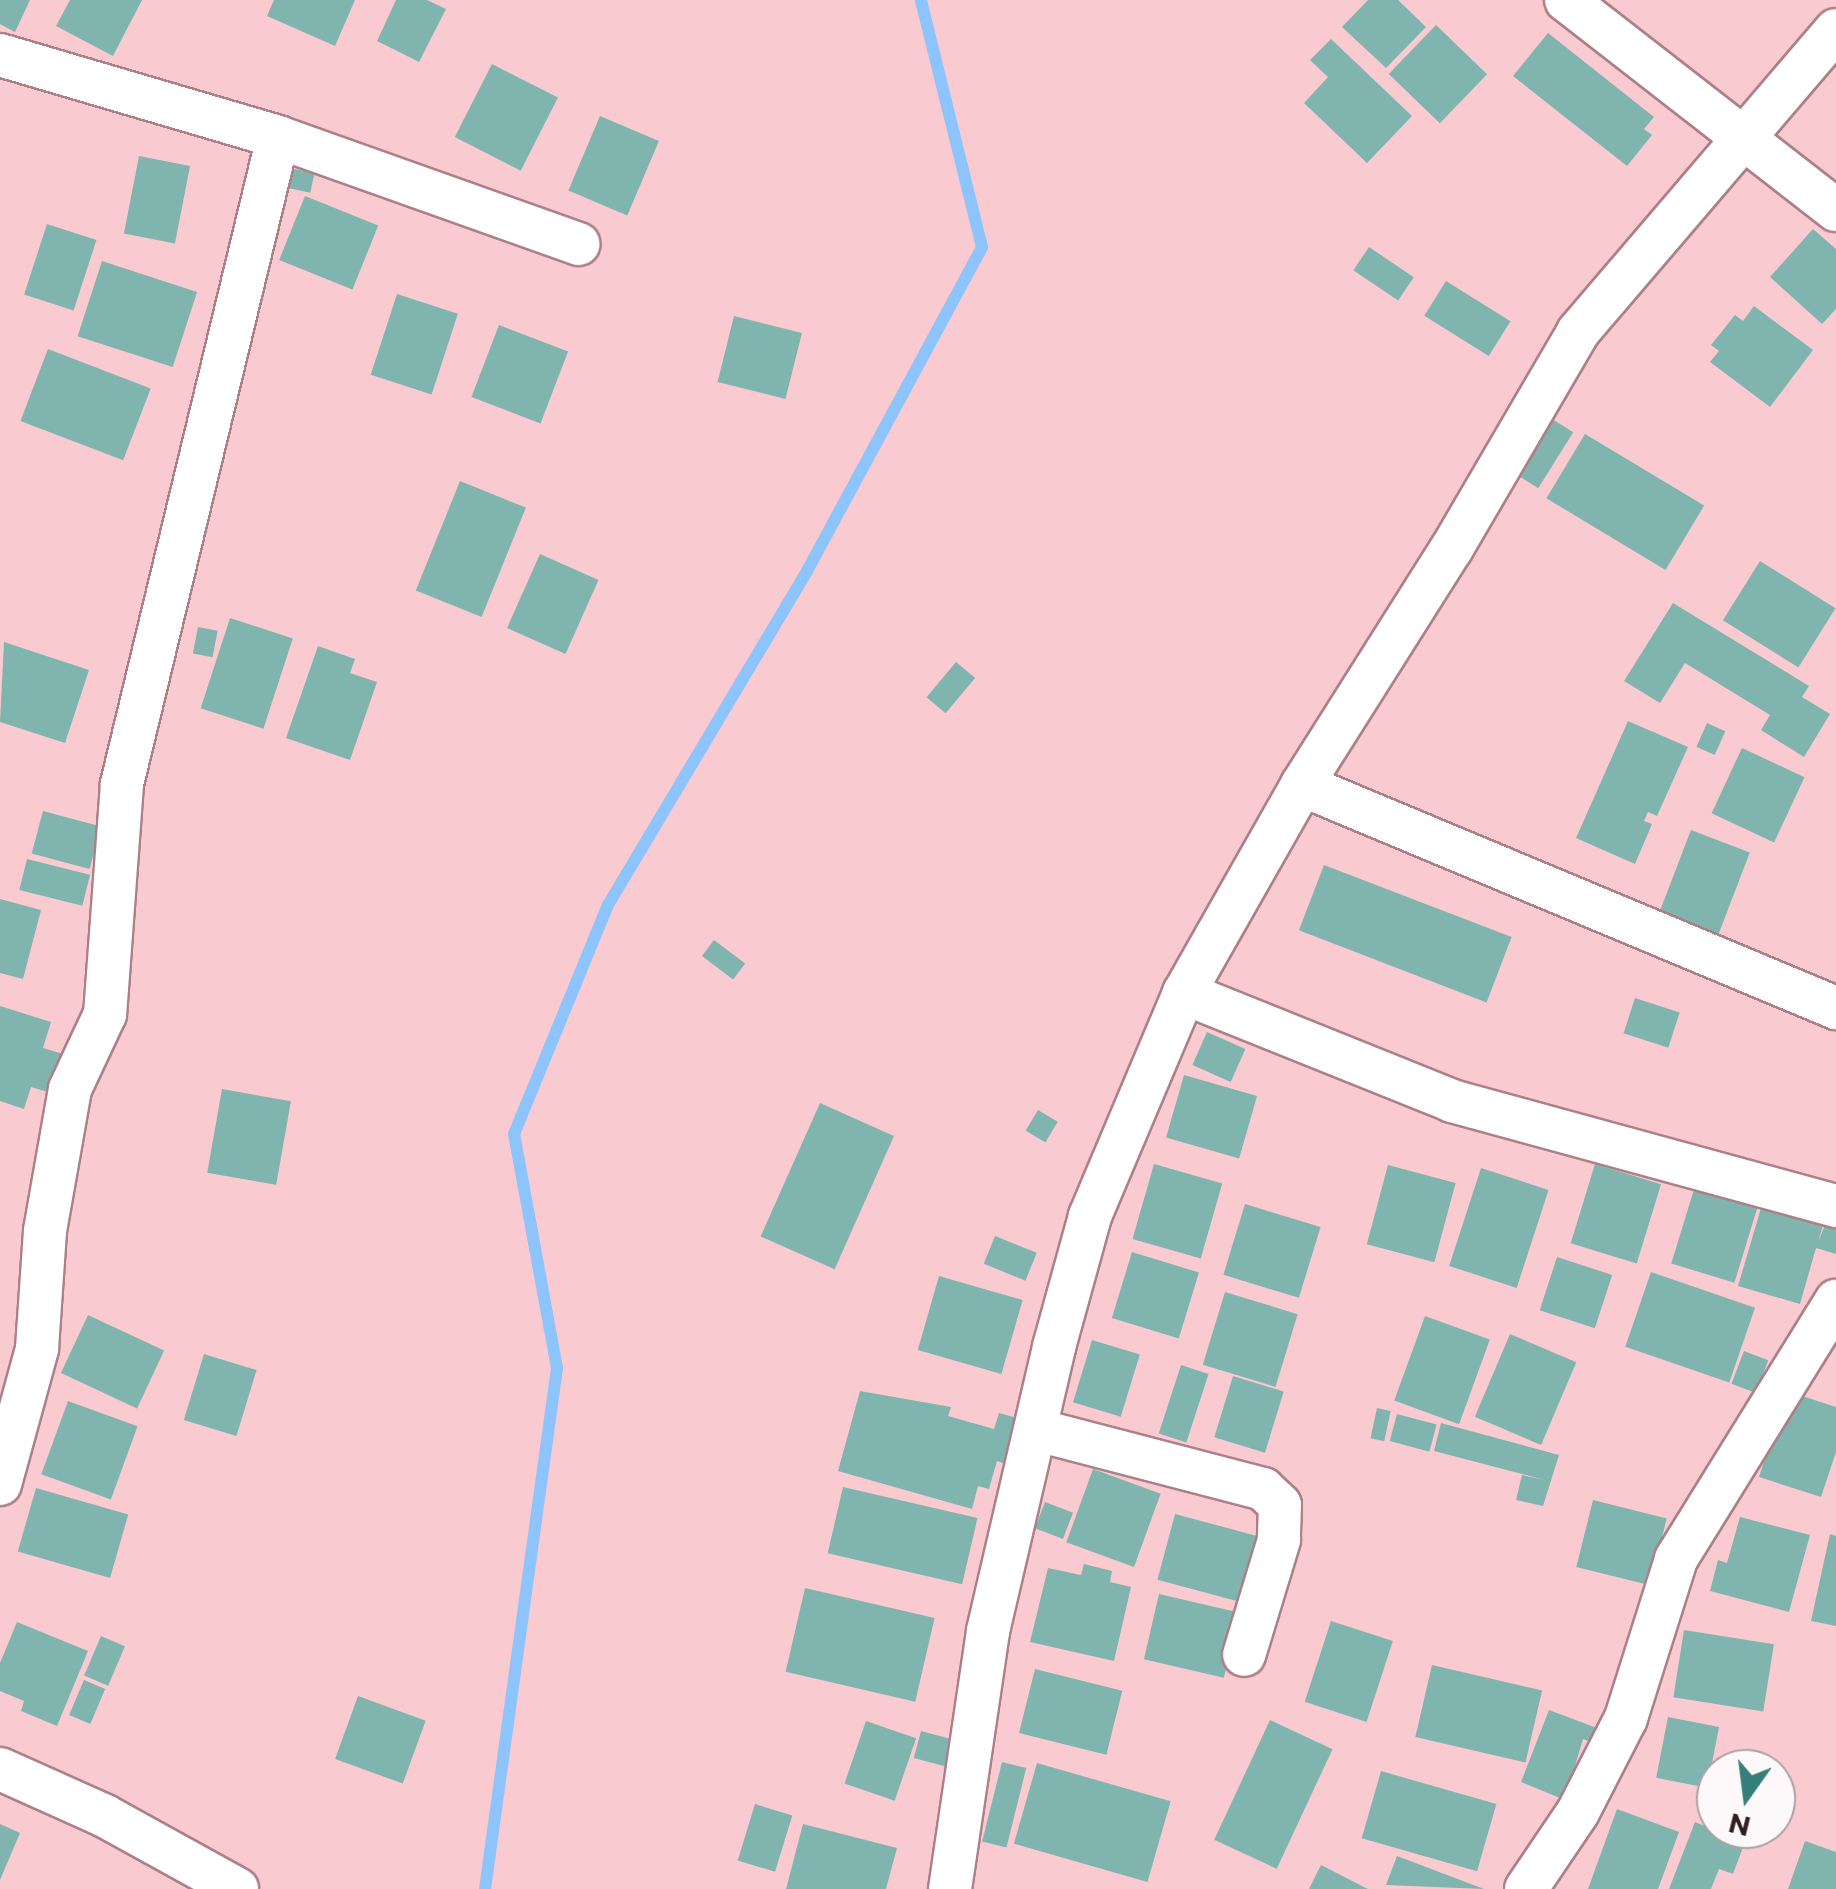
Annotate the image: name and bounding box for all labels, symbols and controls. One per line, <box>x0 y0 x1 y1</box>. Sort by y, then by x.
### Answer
north arrow <box>1696 1749 1796 1849</box>
text: N <box>1725 1807 1754 1845</box>

